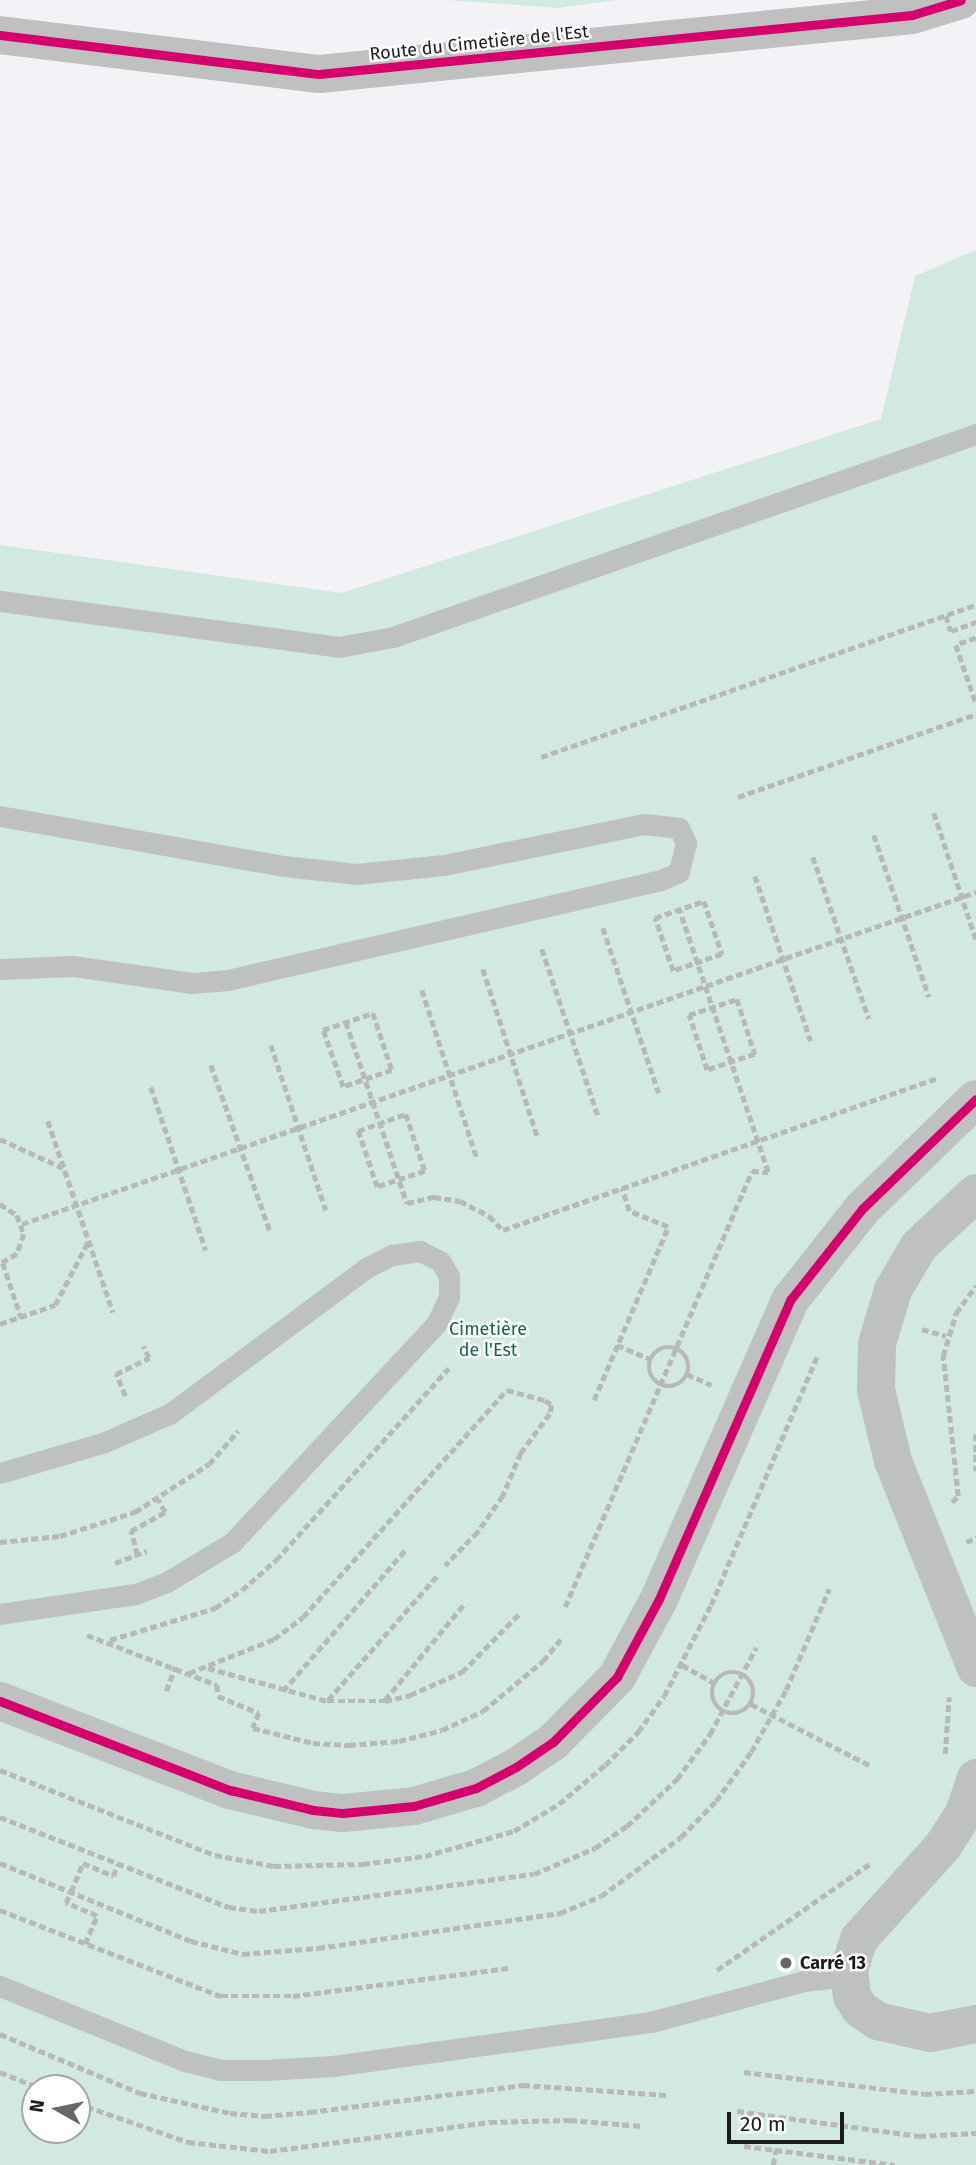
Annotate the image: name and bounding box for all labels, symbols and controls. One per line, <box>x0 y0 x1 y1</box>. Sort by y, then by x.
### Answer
street label: Route du Cimetière de l'Est <box>369 21 589 65</box>
park label: Cimetière de l'Est <box>449 1319 527 1362</box>
place label: Carré 13 <box>800 1952 866 1974</box>
marker: Carré 13 <box>778 1955 794 1971</box>
north arrow <box>21 2074 91 2144</box>
text: N <box>24 2098 49 2114</box>
scale bar <box>731 2098 848 2142</box>
text: 20 m <box>740 2111 786 2137</box>

